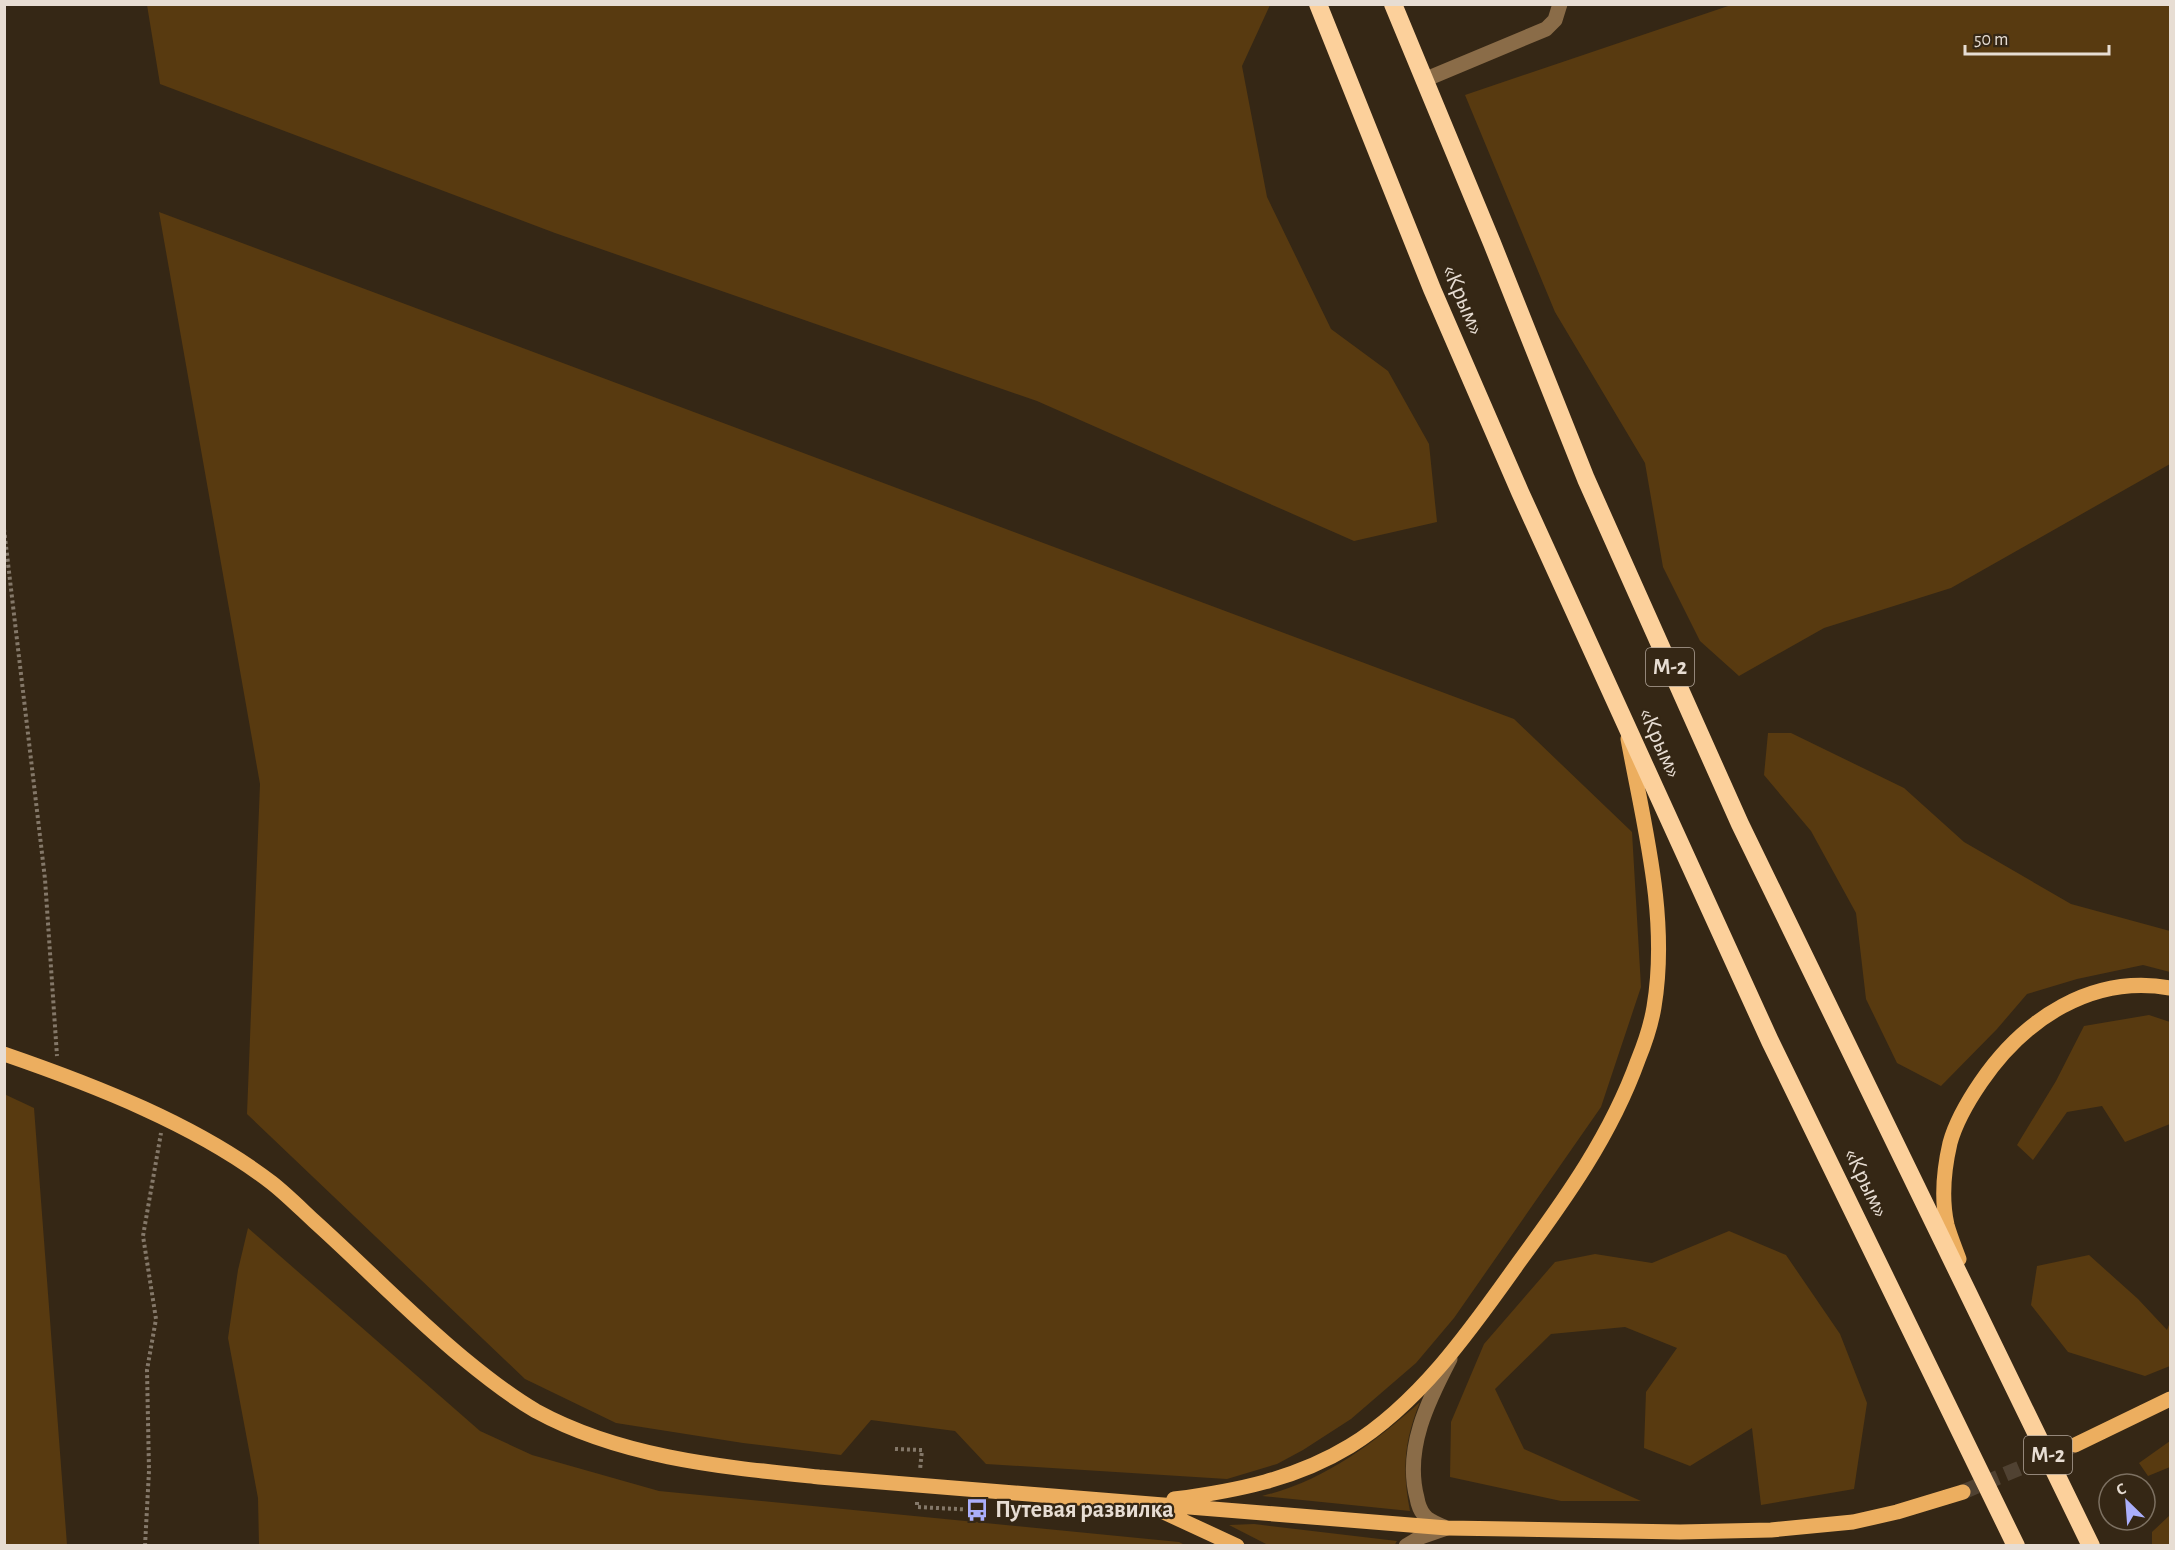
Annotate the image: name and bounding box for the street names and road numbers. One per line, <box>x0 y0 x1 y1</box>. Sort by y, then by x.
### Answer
street label: «Крым» <box>1438 261 1488 339</box>
road number: М-2 <box>1646 648 1694 686</box>
street label: «Крым» <box>1634 704 1686 782</box>
street label: «Крым» <box>1839 1144 1893 1222</box>
road number: М-2 <box>2024 1436 2072 1474</box>

